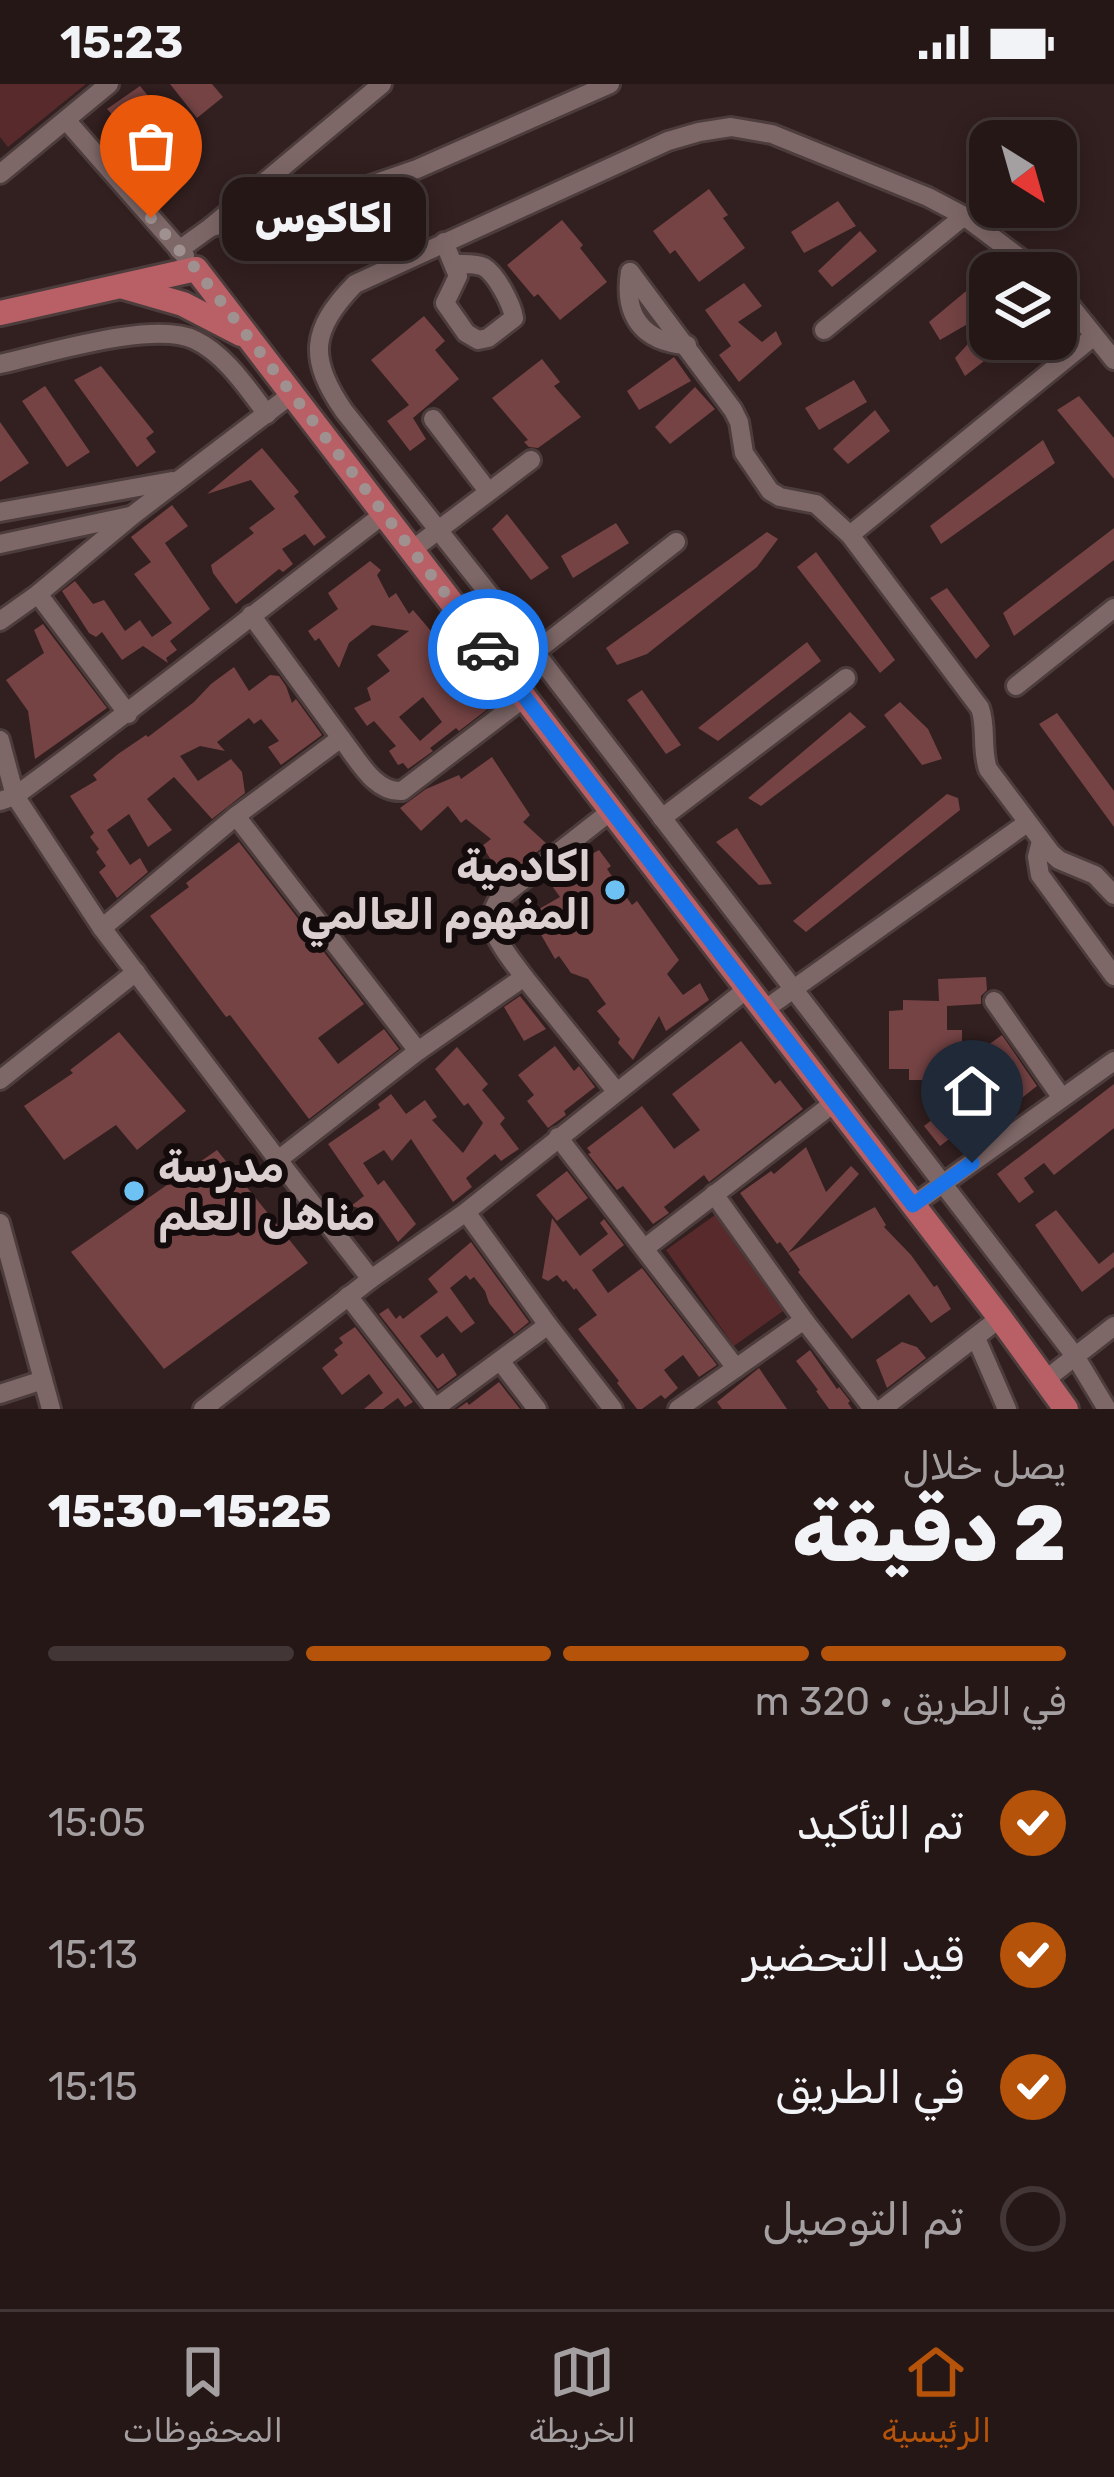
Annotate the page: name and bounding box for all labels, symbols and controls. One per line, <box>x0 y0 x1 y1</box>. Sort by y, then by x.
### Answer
text: 15:23 <box>60 16 183 69</box>
pin <box>100 95 202 218</box>
icon: bag <box>118 113 184 179</box>
north arrow <box>969 120 1077 228</box>
map controls <box>969 120 1077 360</box>
callout: اكاكوس <box>223 176 427 260</box>
text: اكاكوس <box>255 196 393 242</box>
button: layers <box>969 252 1077 360</box>
courier <box>428 589 548 709</box>
icon: car <box>455 616 521 682</box>
place label: اكادمية المفهوم العالمي <box>301 842 591 947</box>
marker: اكادمية المفهوم العالمي <box>602 877 628 903</box>
pin <box>921 1040 1023 1163</box>
icon: home <box>939 1058 1005 1124</box>
place label: مدرسة مناهل العلم <box>158 1143 375 1243</box>
marker: مدرسة مناهل العلم <box>121 1178 147 1204</box>
text: يصل خلال <box>903 1443 1066 1489</box>
text: 15:25–15:30 <box>48 1485 331 1538</box>
text: 2 دقيقة <box>792 1487 1066 1580</box>
text: في الطريق · 320 m <box>755 1679 1066 1725</box>
icon: check <box>1000 1790 1066 1856</box>
text: تم التأكيد <box>796 1797 964 1850</box>
text: 15:05 <box>48 1800 146 1846</box>
icon: check <box>1000 1922 1066 1988</box>
text: قيد التحضير <box>744 1929 964 1982</box>
text: 15:13 <box>48 1932 138 1978</box>
icon: check <box>1000 2054 1066 2120</box>
text: في الطريق <box>775 2061 964 2114</box>
text: 15:15 <box>48 2064 138 2110</box>
text: تم التوصيل <box>762 2193 964 2246</box>
tab: المحفوظات <box>123 2339 283 2450</box>
tab: الخريطة <box>529 2339 636 2450</box>
tab: الرئيسية <box>882 2339 991 2450</box>

